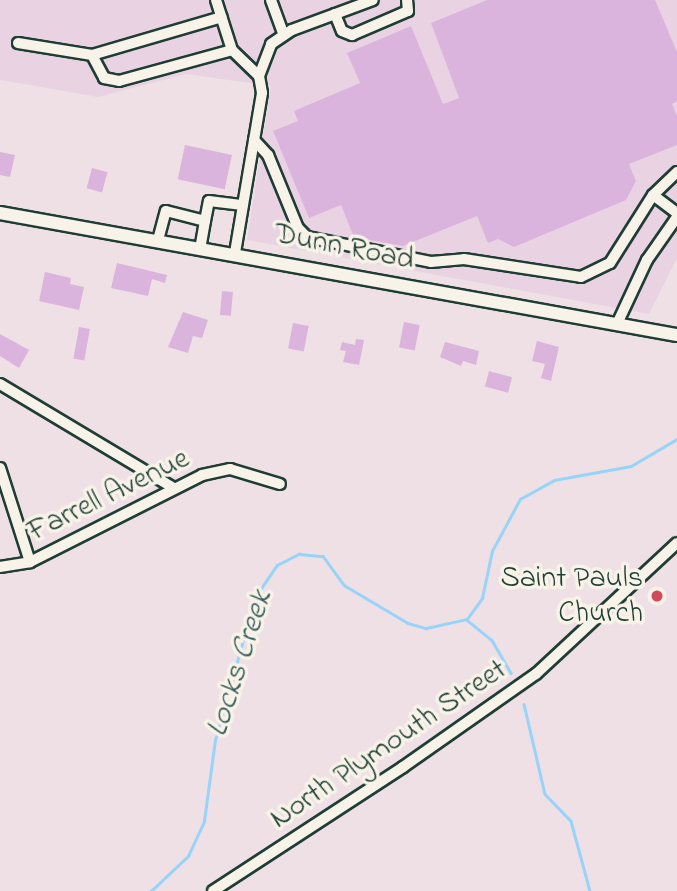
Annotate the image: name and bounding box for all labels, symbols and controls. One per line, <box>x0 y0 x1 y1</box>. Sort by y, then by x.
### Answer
street label: Dunn Road <box>271 217 417 279</box>
street label: Farrell Avenue <box>22 441 196 551</box>
place label: Saint Pauls Church <box>501 561 643 632</box>
water label: Locks Creek <box>199 586 283 742</box>
marker: Saint Pauls Church <box>649 588 665 604</box>
street label: North Plymouth Street <box>264 652 514 838</box>

